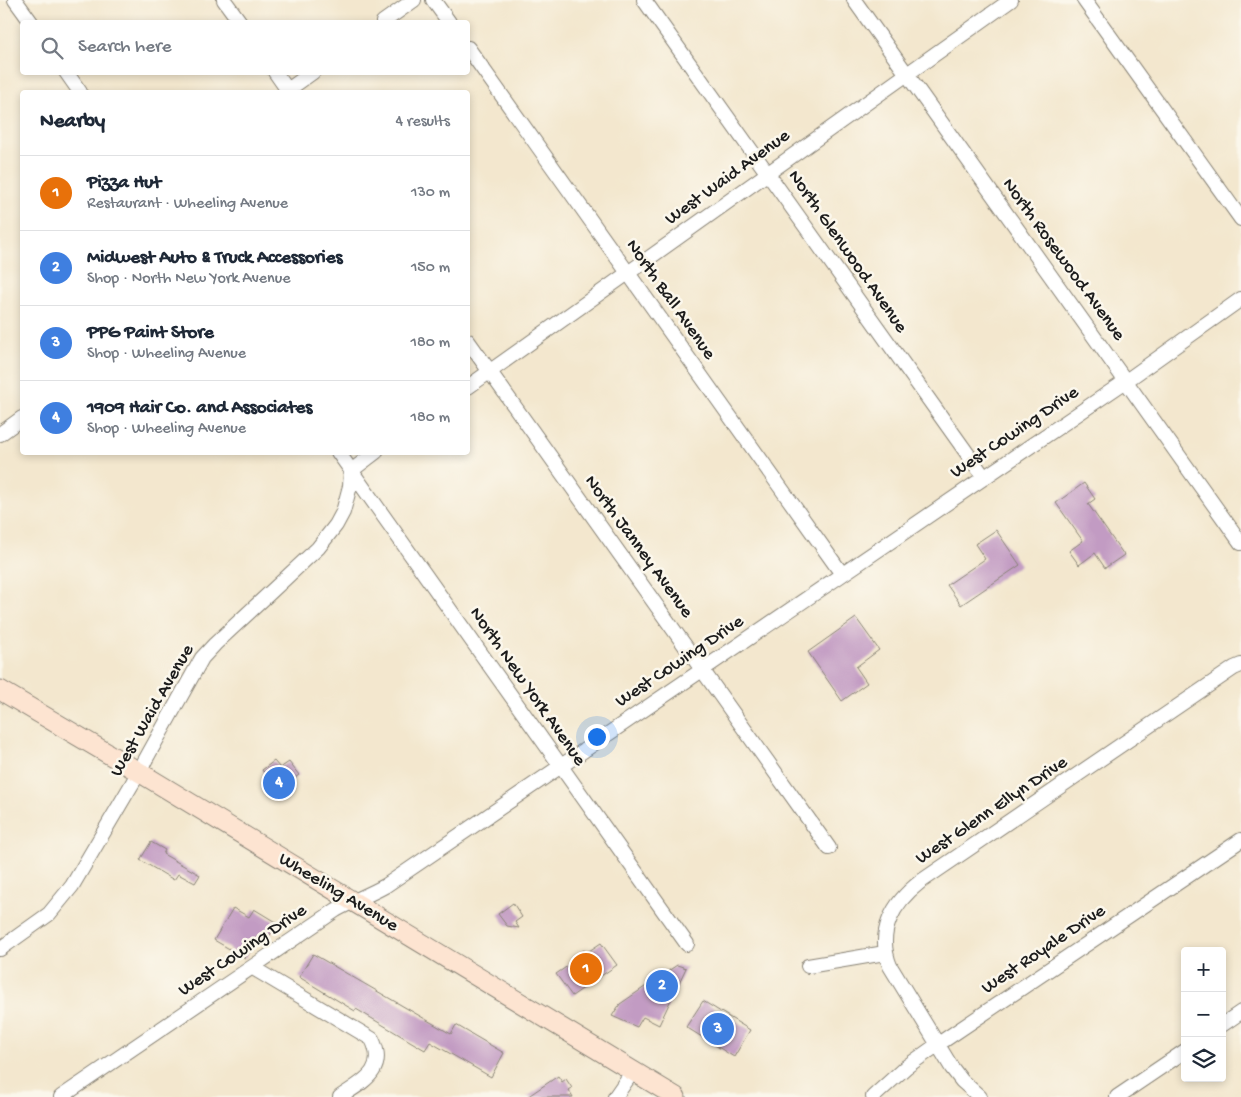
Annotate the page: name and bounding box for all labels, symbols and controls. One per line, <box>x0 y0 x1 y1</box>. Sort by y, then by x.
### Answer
search box <box>20 20 470 75</box>
icon: search <box>38 34 66 62</box>
text: Search here <box>78 36 172 59</box>
text: Nearby <box>40 110 105 135</box>
text: 4 results <box>395 113 450 132</box>
street label: West Waid Avenue <box>661 125 795 231</box>
street label: North Glenwood Avenue <box>782 166 912 338</box>
text: Pizza Hut <box>87 172 161 195</box>
street label: North Rosewood Avenue <box>996 174 1130 346</box>
text: 1 <box>53 184 59 203</box>
text: 130 m <box>411 184 450 203</box>
text: Restaurant · Wheeling Avenue <box>87 195 288 214</box>
street label: North Ball Avenue <box>620 235 720 365</box>
text: Midwest Auto & Truck Accessories <box>87 247 343 270</box>
text: 2 <box>52 259 60 278</box>
text: 150 m <box>411 259 450 278</box>
text: Shop · North New York Avenue <box>87 270 290 289</box>
text: PPG Paint Store <box>87 322 214 345</box>
text: 3 <box>52 334 60 353</box>
text: 180 m <box>411 334 450 353</box>
text: Shop · Wheeling Avenue <box>87 345 246 364</box>
street label: West Cowing Drive <box>946 381 1084 484</box>
text: 1909 Hair Co. and Associates <box>87 397 312 420</box>
text: 4 <box>52 409 60 428</box>
text: 180 m <box>411 409 450 428</box>
text: Shop · Wheeling Avenue <box>87 420 246 439</box>
street label: North Janney Avenue <box>578 471 698 623</box>
street label: North New York Avenue <box>464 603 591 771</box>
street label: West Cowing Drive <box>611 610 749 713</box>
street label: West Waid Avenue <box>106 641 200 781</box>
your location <box>584 724 610 750</box>
street label: West Glenn Ellyn Drive <box>912 752 1072 870</box>
pin: 4 <box>263 764 295 802</box>
street label: Wheeling Avenue <box>274 848 402 938</box>
street label: West Cowing Drive <box>174 899 312 1002</box>
street label: West Royale Drive <box>978 900 1111 1000</box>
map controls <box>1181 947 1226 1082</box>
button: + <box>1181 947 1226 992</box>
pin: 1 <box>570 950 602 988</box>
pin: 2 <box>646 967 678 1005</box>
button: − <box>1181 992 1226 1037</box>
pin: 3 <box>702 1010 734 1048</box>
button: layers <box>1181 1037 1226 1082</box>

